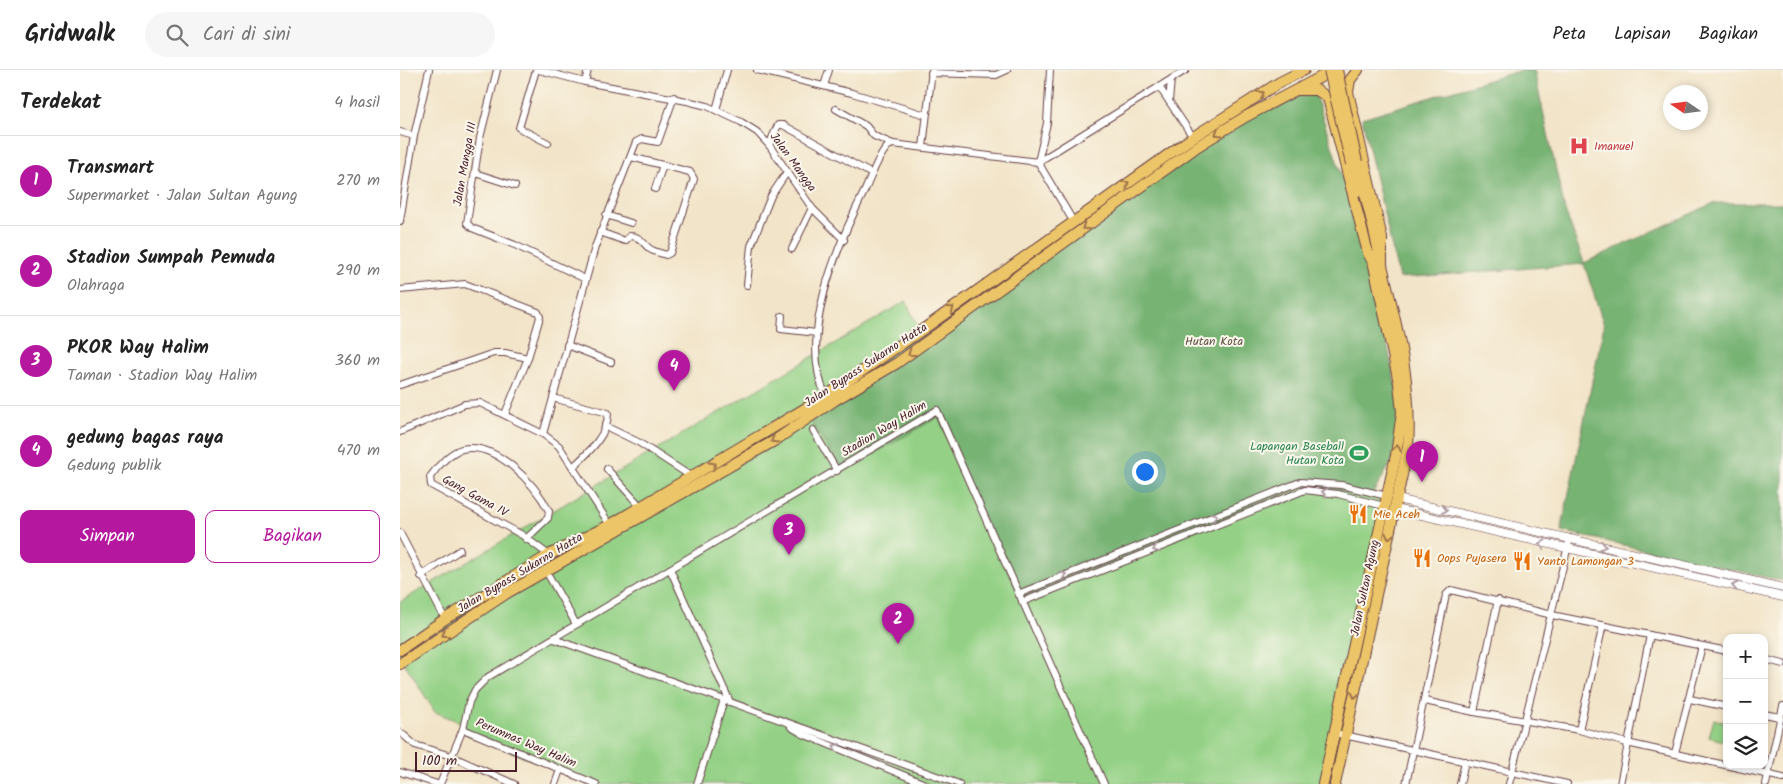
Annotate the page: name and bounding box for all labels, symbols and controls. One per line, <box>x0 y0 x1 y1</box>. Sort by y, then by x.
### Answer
search box <box>145 12 495 57</box>
text: Gridwalk <box>25 15 115 54</box>
text: Cari di sini <box>203 20 290 50</box>
text: Peta <box>1553 20 1586 49</box>
text: Lapisan <box>1614 20 1671 49</box>
text: Bagikan <box>1699 20 1758 49</box>
icon: search <box>163 21 191 49</box>
north arrow <box>1663 85 1708 130</box>
text: Terdekat <box>20 86 101 119</box>
text: 4 hasil <box>334 90 380 115</box>
one-way arrow <box>1256 91 1265 100</box>
street label: Jalan Mangga III <box>448 120 482 208</box>
one-way arrow <box>1215 127 1224 137</box>
street label: Jalan Mangga <box>765 128 821 196</box>
hospital icon: Imanuel <box>1568 135 1590 157</box>
place label: Imanuel <box>1594 137 1633 156</box>
text: Transmart <box>67 153 154 183</box>
text: 1 <box>34 168 38 193</box>
text: 270 m <box>336 168 380 193</box>
one-way arrow <box>1120 181 1130 190</box>
text: Supermarket · Jalan Sultan Agung <box>67 183 298 208</box>
one-way arrow <box>1082 221 1091 230</box>
text: Stadion Sumpah Pemuda <box>67 243 275 273</box>
text: 2 <box>31 258 41 283</box>
text: 290 m <box>336 258 380 283</box>
text: Olahraga <box>67 273 125 298</box>
one-way arrow <box>945 306 955 315</box>
street label: Jalan Bypass Sukarno Hatta <box>801 318 932 412</box>
park label: Hutan Kota <box>1185 332 1243 351</box>
text: PKOR Way Halim <box>67 333 209 363</box>
one-way arrow <box>907 347 917 356</box>
text: 3 <box>32 348 40 373</box>
text: 360 m <box>335 348 380 373</box>
pin: 4 <box>658 350 690 391</box>
text: Taman · Stadion Way Halim <box>67 363 257 388</box>
street label: Stadion Way Halim <box>838 396 931 462</box>
text: gedung bagas raya <box>67 423 224 453</box>
one-way arrow <box>771 434 780 443</box>
place label: Lapangan Baseball Hutan Kota <box>1250 437 1344 470</box>
text: 4 <box>32 438 40 463</box>
text: 470 m <box>337 438 380 463</box>
pin: 1 <box>1406 441 1438 482</box>
sports icon: Lapangan Baseball Hutan Kota <box>1348 442 1370 464</box>
one-way arrow <box>1391 444 1401 453</box>
text: Gedung publik <box>67 453 161 478</box>
your location <box>1132 459 1158 485</box>
one-way arrow <box>707 461 716 471</box>
street label: Gang Gama IV <box>438 470 513 523</box>
one-way arrow <box>1320 488 1329 498</box>
restaurant icon: Mie Aceh <box>1347 503 1369 525</box>
one-way arrow <box>1440 504 1449 515</box>
place label: Mie Aceh <box>1373 505 1420 524</box>
button: Simpan <box>20 510 195 563</box>
button: Bagikan <box>205 510 380 563</box>
one-way arrow <box>1210 511 1218 521</box>
pin: 3 <box>773 514 805 555</box>
street label: Jalan Bypass Sukarno Hatta <box>454 528 587 618</box>
one-way arrow <box>1384 531 1395 540</box>
street label: Jalan Sultan Agung <box>1345 538 1385 638</box>
one-way arrow <box>1538 539 1547 550</box>
one-way arrow <box>1598 540 1607 551</box>
one-way arrow <box>1152 542 1161 553</box>
restaurant icon: Oops Pujasera <box>1411 547 1433 569</box>
place label: Oops Pujasera <box>1437 549 1507 568</box>
restaurant icon: Yanto Lamongan 3 <box>1511 550 1533 572</box>
place label: Yanto Lamongan 3 <box>1537 552 1634 571</box>
one-way arrow <box>1058 571 1067 582</box>
one-way arrow <box>1731 581 1740 592</box>
pin: 2 <box>882 603 914 644</box>
one-way arrow <box>441 627 450 637</box>
map controls <box>1723 634 1768 769</box>
button: + <box>1723 634 1768 679</box>
button: − <box>1723 679 1768 724</box>
one-way arrow <box>1350 690 1360 699</box>
street label: Perumnas Way Halim <box>473 713 580 773</box>
button: layers <box>1723 724 1768 769</box>
one-way arrow <box>832 743 841 754</box>
scale bar <box>415 749 518 772</box>
text: 100 m <box>422 750 457 772</box>

